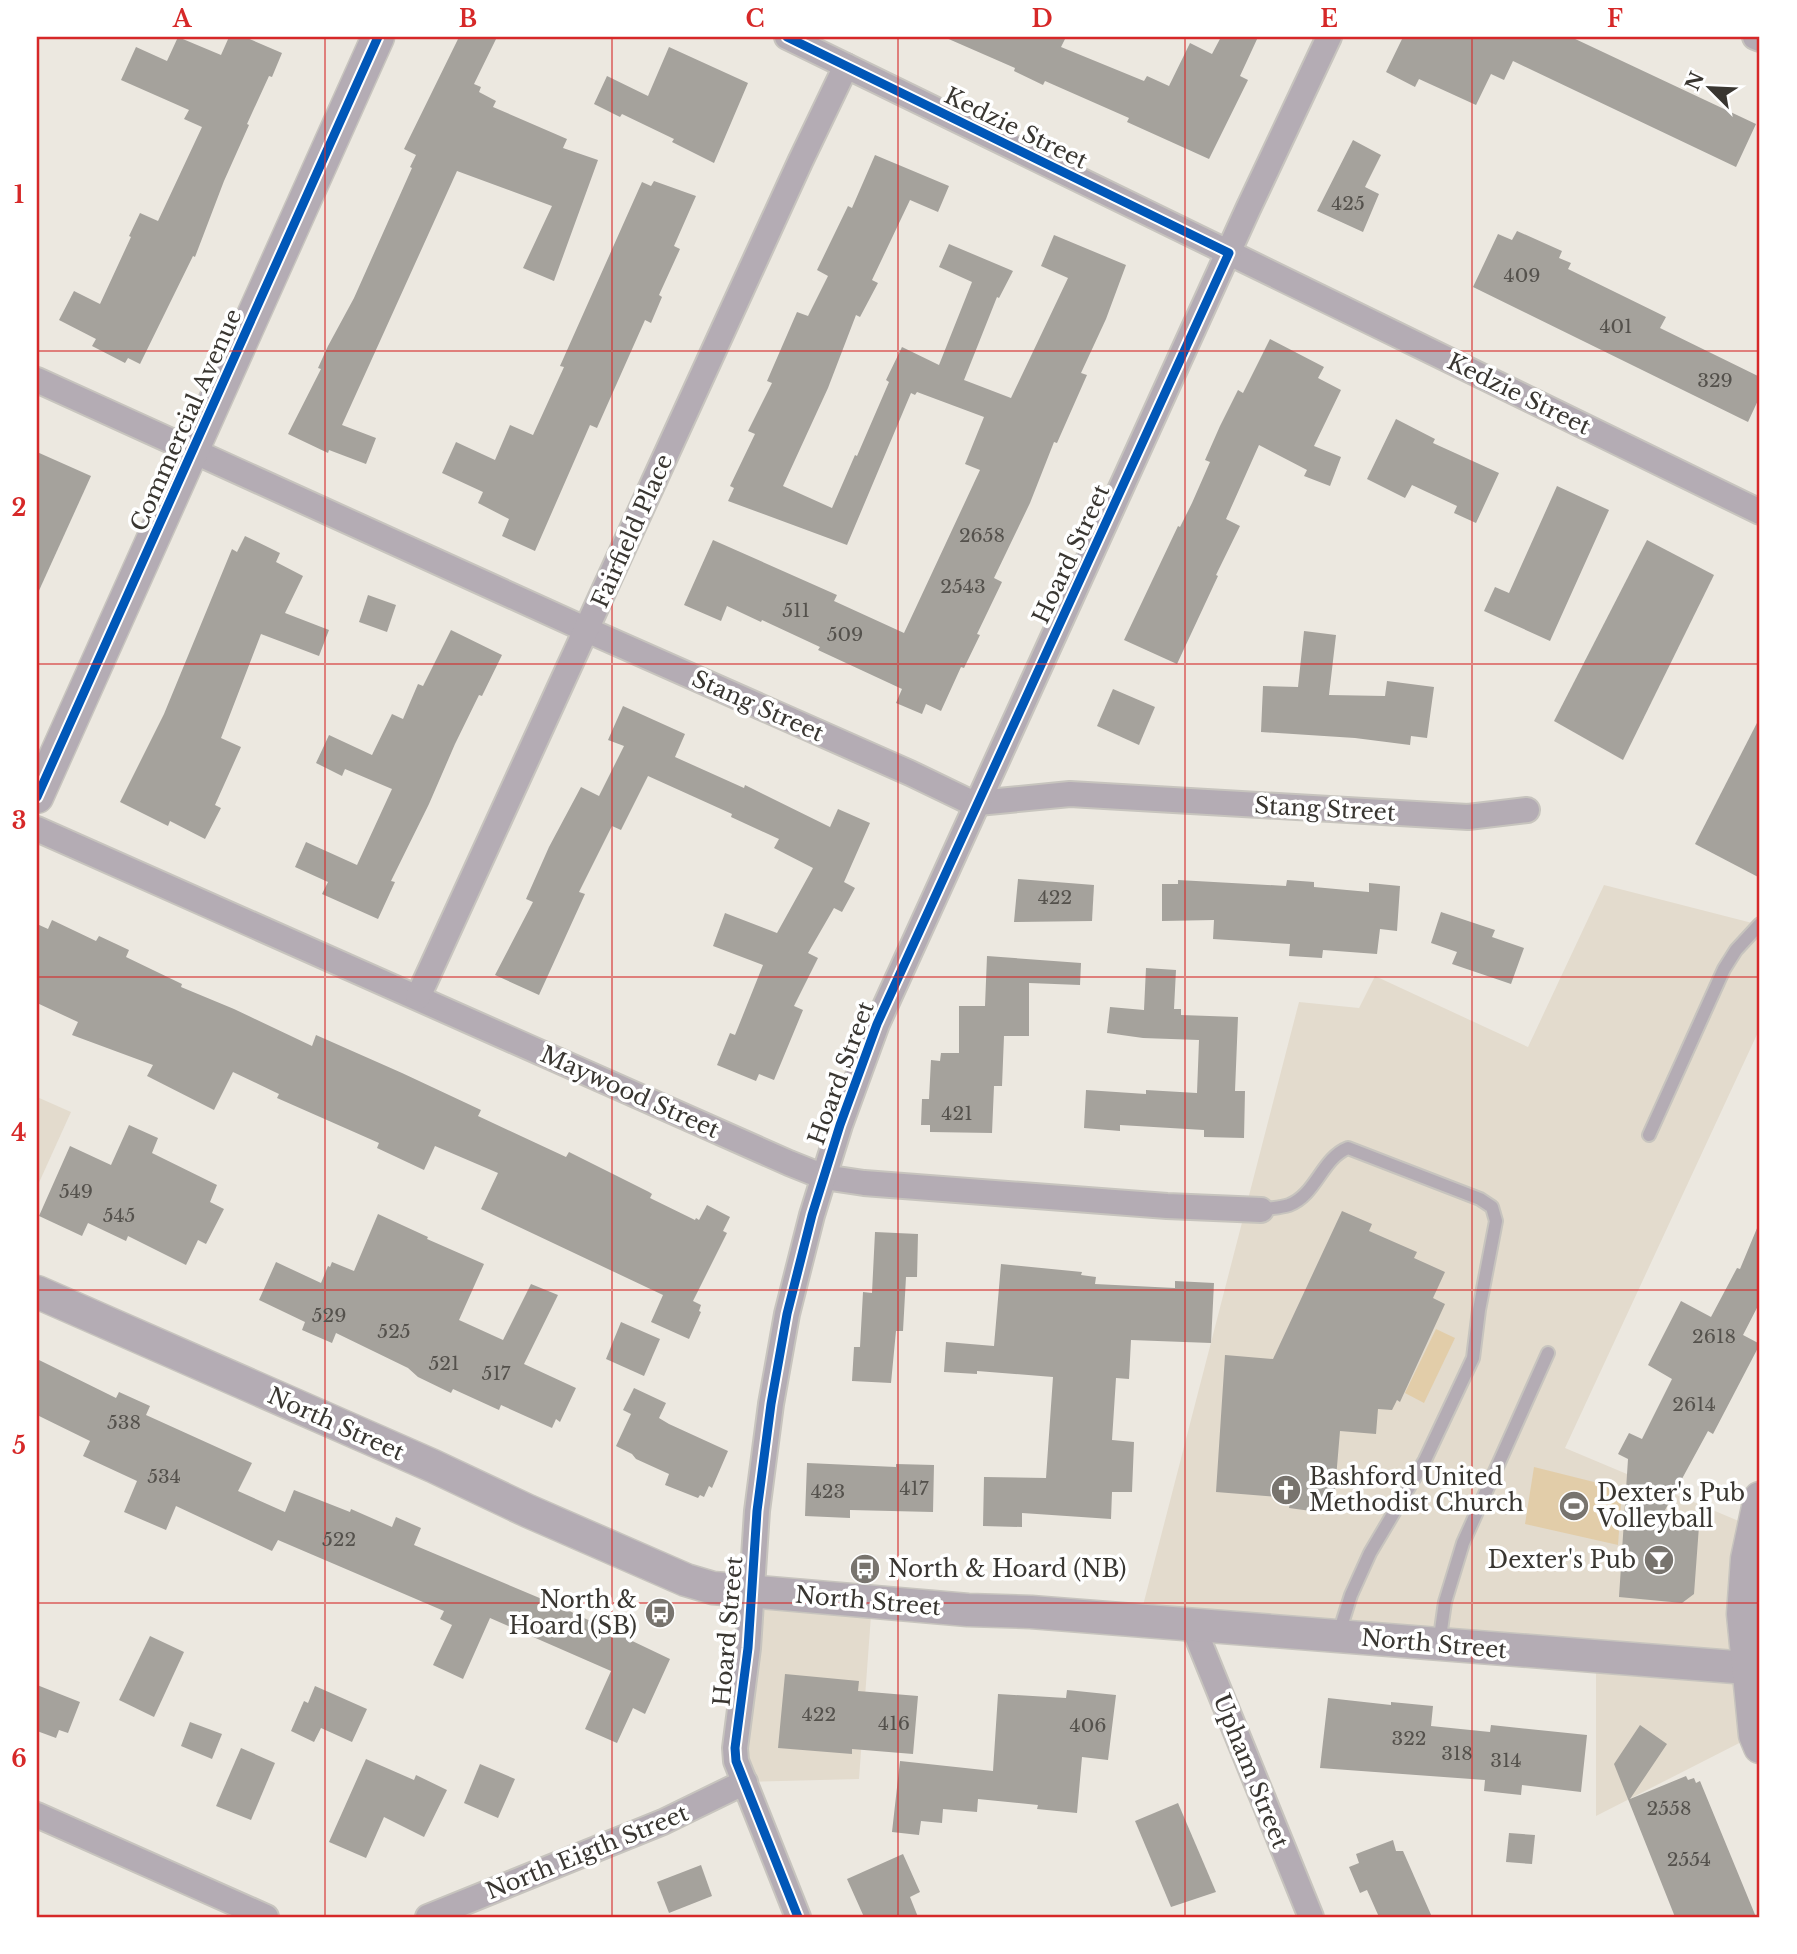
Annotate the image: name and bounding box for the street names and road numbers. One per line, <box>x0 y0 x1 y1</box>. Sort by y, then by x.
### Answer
street label: Kedzie Street <box>940 81 1092 175</box>
street label: Commercial Avenue <box>124 304 248 536</box>
street label: Kedzie Street <box>1443 347 1595 441</box>
street label: Fairfield Place <box>586 450 678 612</box>
street label: Hoard Street <box>1027 480 1116 628</box>
street label: Stang Street <box>688 664 829 748</box>
street label: Stang Street <box>1254 791 1397 827</box>
street label: Hoard Street <box>802 997 880 1149</box>
street label: Maywood Street <box>536 1040 724 1144</box>
street label: North Street <box>263 1381 409 1467</box>
street label: Hoard Street <box>707 1555 749 1707</box>
street label: North Street <box>794 1581 942 1621</box>
street label: North Street <box>1360 1624 1508 1664</box>
street label: Upham Street <box>1207 1690 1295 1852</box>
street label: North Eigth Street <box>482 1798 693 1905</box>

